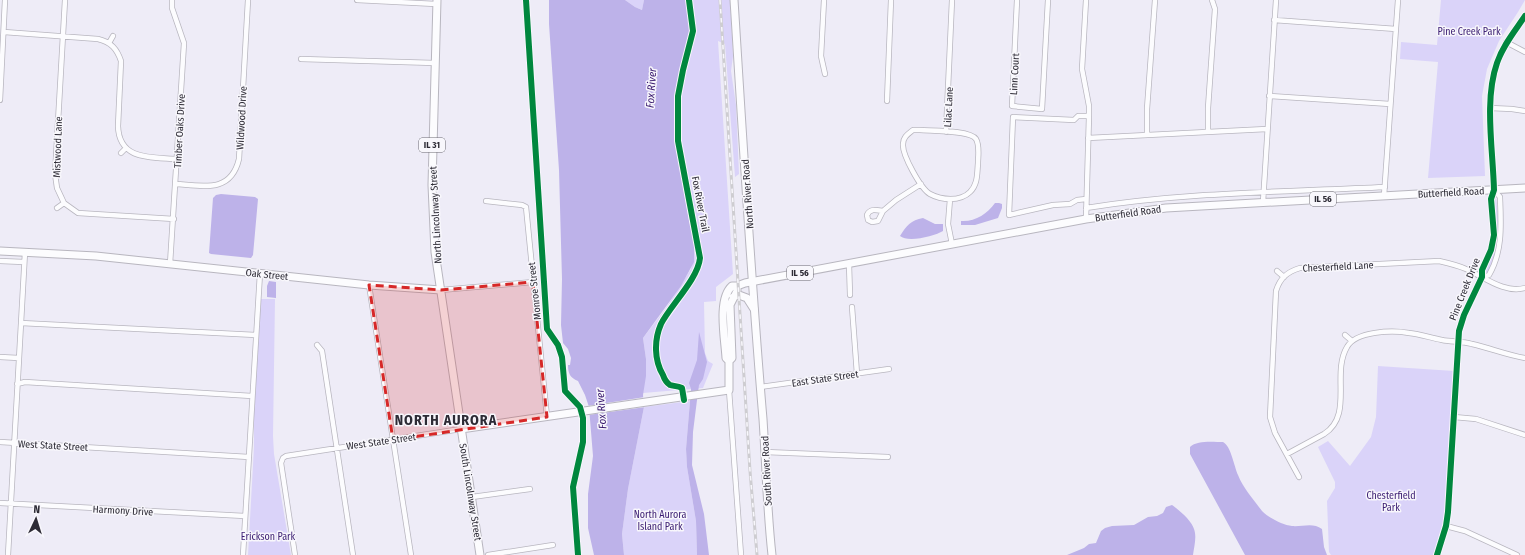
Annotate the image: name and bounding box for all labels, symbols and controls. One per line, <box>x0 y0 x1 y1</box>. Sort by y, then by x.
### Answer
park label: Pine Creek Park <box>1437 26 1501 38</box>
street label: Linn Court <box>1008 52 1022 95</box>
water label: Fox River <box>644 66 659 108</box>
street label: Wildwood Drive <box>234 86 250 150</box>
street label: Lilac Lane <box>942 86 956 128</box>
street label: Timber Oaks Drive <box>172 94 188 169</box>
street label: Mistwood Lane <box>51 116 65 178</box>
road number: IL 31 <box>419 138 445 152</box>
street label: North River Road <box>740 159 756 229</box>
street label: North Lincolnway Street <box>427 165 445 264</box>
street label: Fox River Trail <box>689 175 711 233</box>
street label: Butterfield Road <box>1417 185 1485 201</box>
road number: IL 56 <box>1310 192 1336 206</box>
street label: Butterfield Road <box>1094 203 1162 225</box>
street label: Pine Creek Drive <box>1447 256 1483 322</box>
street label: Chesterfield Lane <box>1302 259 1374 275</box>
street label: Monroe Street <box>526 261 544 320</box>
road number: IL 56 <box>787 266 813 280</box>
street label: Oak Street <box>245 267 289 283</box>
street label: East State Street <box>791 368 860 390</box>
water label: Fox River <box>594 387 609 429</box>
district label: NORTH AURORA <box>395 412 497 429</box>
street label: West State Street <box>346 431 417 453</box>
street label: South River Road <box>759 436 775 506</box>
street label: West State Street <box>18 438 89 454</box>
street label: South Lincolnway Street <box>456 443 484 542</box>
park label: Chesterfield Park <box>1366 490 1416 514</box>
north arrow <box>16 499 56 539</box>
text: N <box>33 503 40 516</box>
street label: Harmony Drive <box>92 503 154 519</box>
park label: North Aurora Island Park <box>634 509 686 533</box>
park label: Erickson Park <box>241 531 296 543</box>

